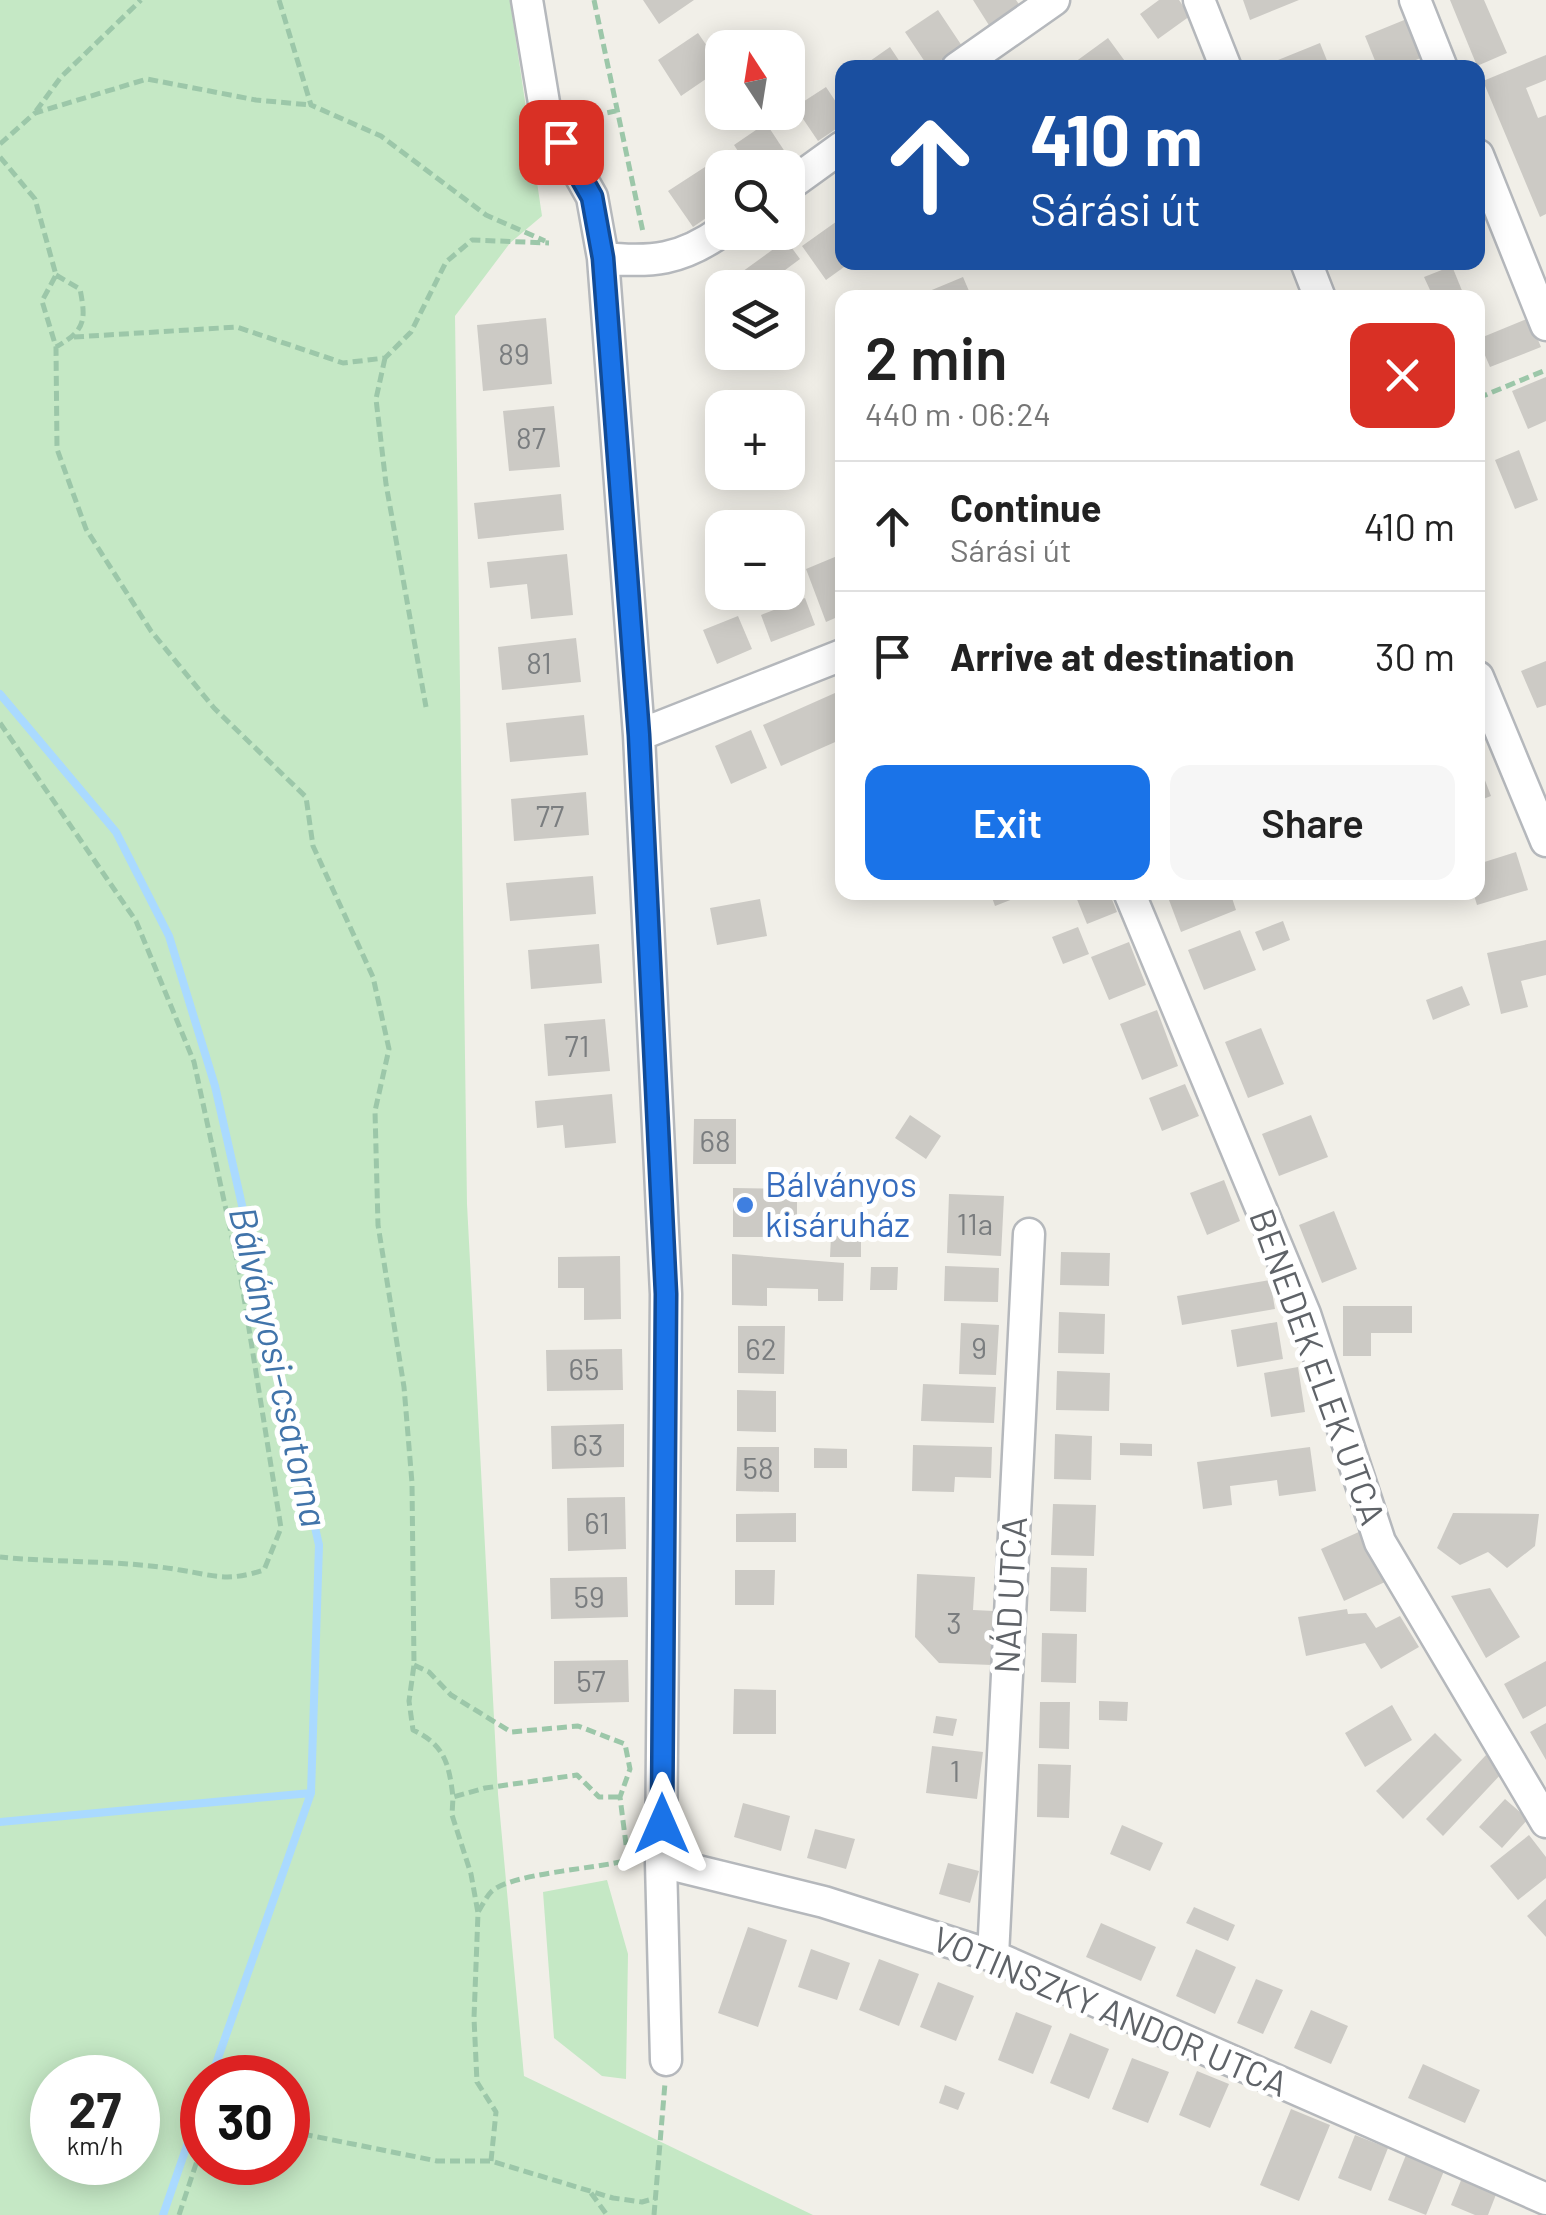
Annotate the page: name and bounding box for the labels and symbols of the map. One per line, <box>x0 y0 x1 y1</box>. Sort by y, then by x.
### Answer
north arrow <box>705 30 805 130</box>
pin <box>519 100 604 185</box>
house number: 89 <box>498 335 530 371</box>
house number: 87 <box>516 419 546 455</box>
house number: 81 <box>526 644 552 680</box>
house number: 77 <box>536 797 564 833</box>
house number: 71 <box>565 1027 589 1063</box>
house number: 68 <box>699 1122 731 1158</box>
place label: Bálványos kisáruház <box>765 1162 917 1244</box>
marker: Bálványos kisáruház <box>734 1194 756 1216</box>
water label: Bálványosi-csatorna <box>221 1202 339 1531</box>
street label: BENEDEK ELEK UTCA <box>1242 1203 1396 1530</box>
house number: 11a <box>957 1205 993 1241</box>
house number: 9 <box>971 1329 987 1365</box>
house number: 62 <box>745 1330 777 1366</box>
house number: 65 <box>569 1350 599 1386</box>
house number: 63 <box>573 1426 603 1462</box>
house number: 58 <box>742 1449 774 1485</box>
house number: 61 <box>584 1504 610 1540</box>
street label: NÁD UTCA <box>984 1515 1034 1674</box>
house number: 59 <box>573 1578 605 1614</box>
house number: 3 <box>946 1604 962 1640</box>
house number: 57 <box>576 1662 606 1698</box>
house number: 1 <box>950 1752 960 1788</box>
position arrow <box>610 1772 714 1876</box>
street label: VOTINSZKY ANDOR UTCA <box>927 1916 1295 2104</box>
speed limit sign: 30 <box>180 2055 310 2185</box>

